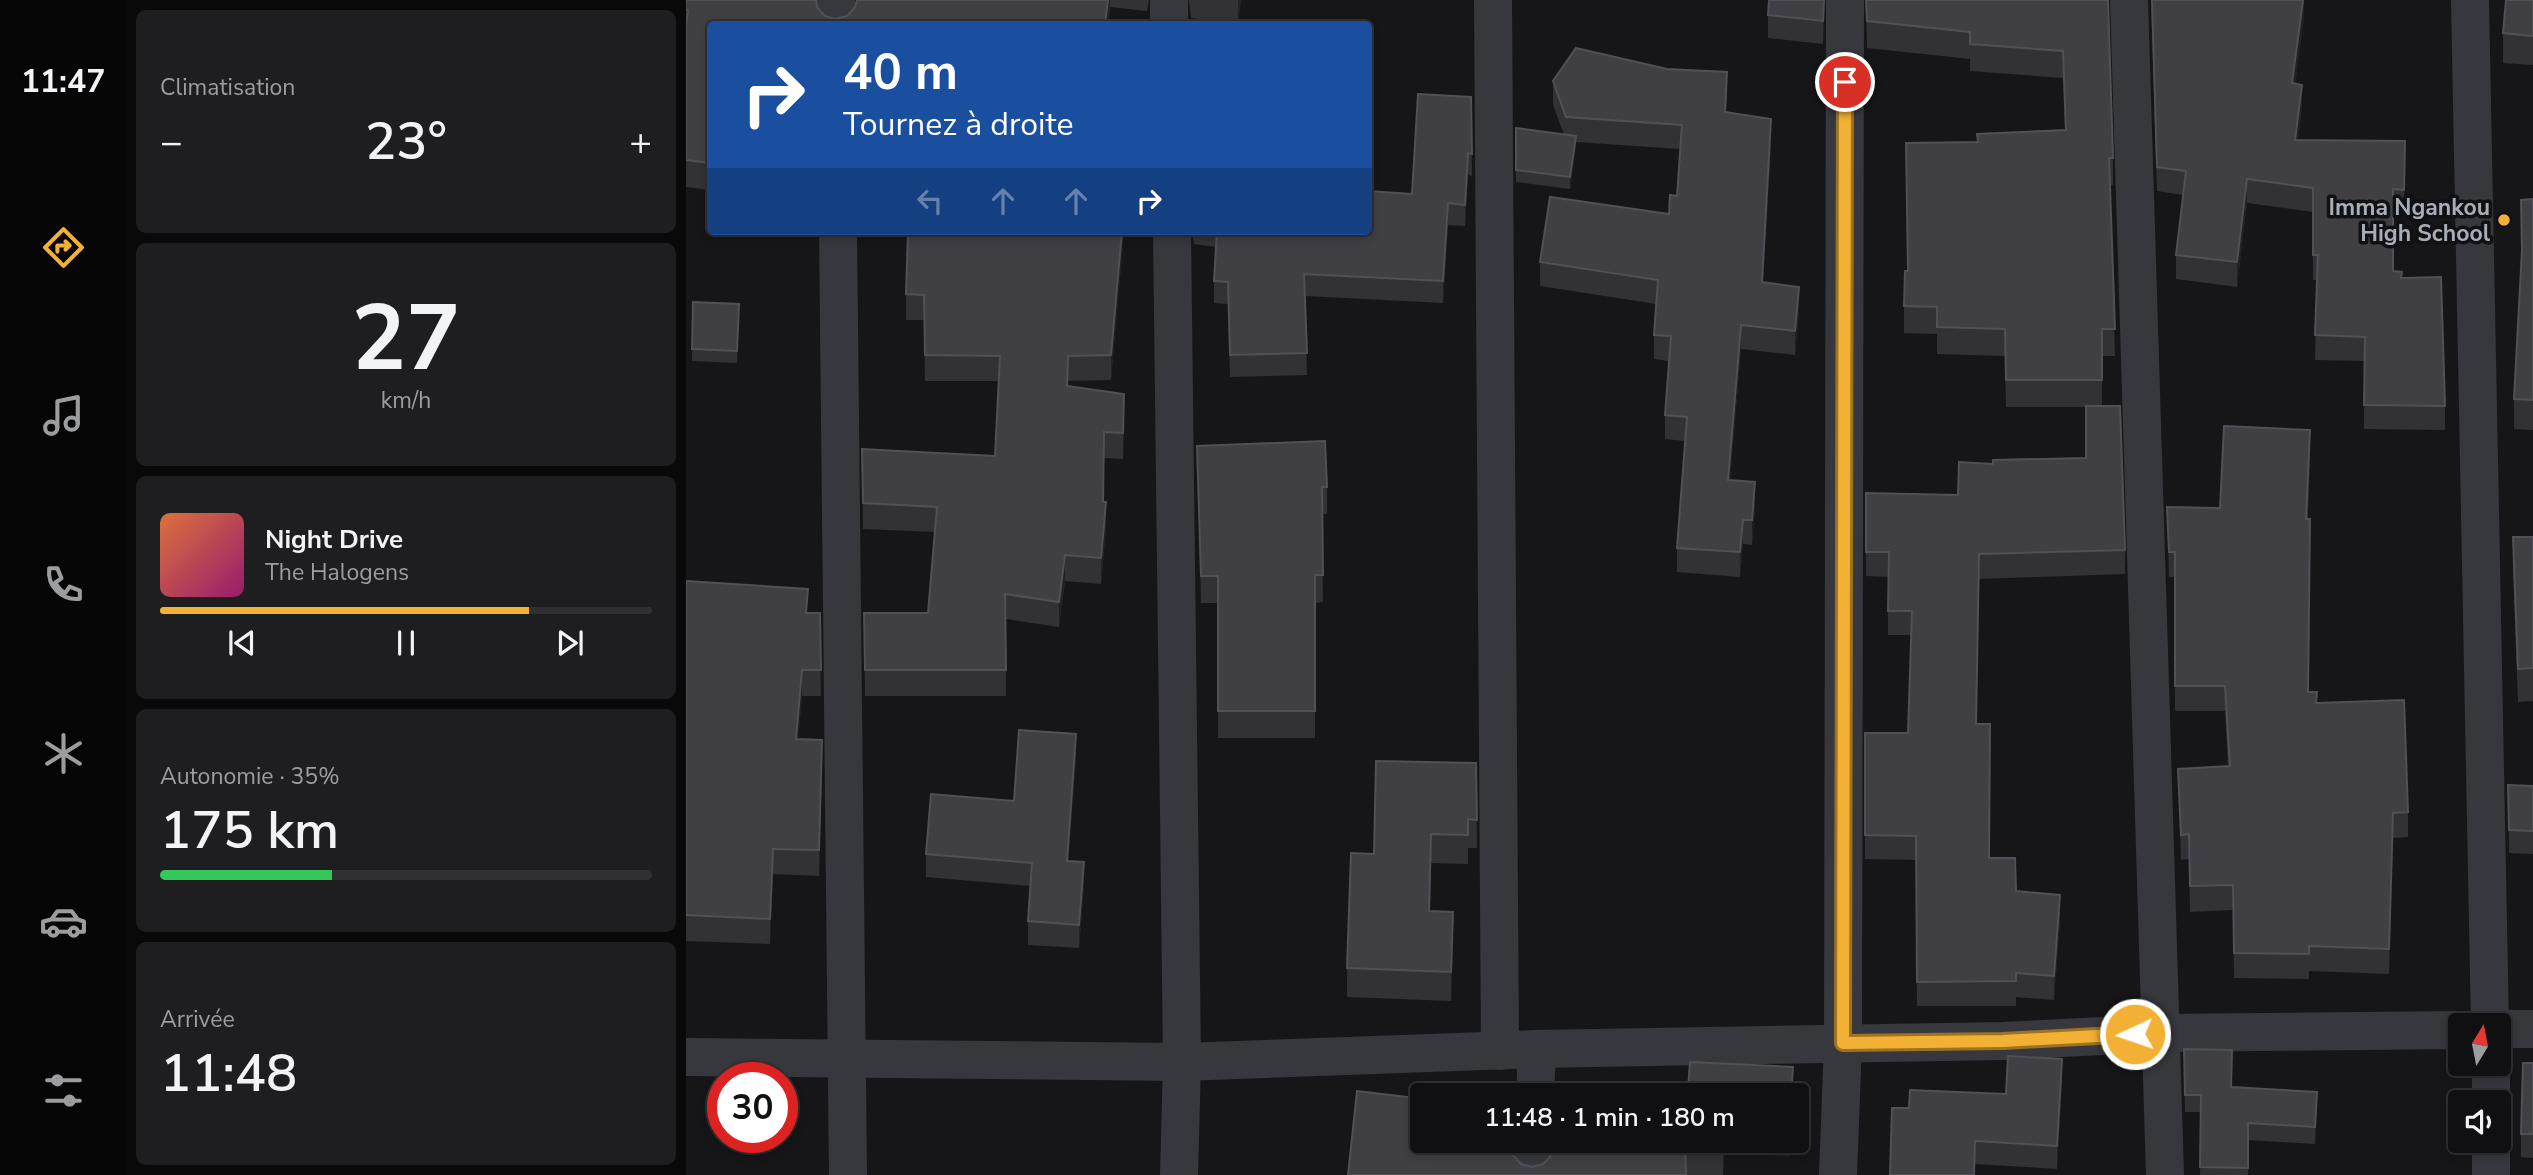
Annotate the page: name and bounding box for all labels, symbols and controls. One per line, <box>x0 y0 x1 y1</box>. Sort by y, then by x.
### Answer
text: 40 m <box>843 39 958 106</box>
icon: right <box>728 49 819 140</box>
pin <box>1815 52 1875 112</box>
text: 11:47 <box>21 60 105 103</box>
icon: arrive <box>1826 63 1864 101</box>
text: Climatisation <box>160 72 295 103</box>
text: Tournez à droite <box>843 103 1074 146</box>
text: 23° <box>365 106 447 177</box>
text: − <box>160 117 183 168</box>
text: + <box>629 117 652 168</box>
icon: left <box>911 182 949 220</box>
icon: ahead <box>984 182 1022 220</box>
icon: ahead <box>1057 182 1095 220</box>
icon: right <box>1130 182 1168 220</box>
place label: Imma Ngankou High School <box>2329 192 2491 249</box>
marker: Imma Ngankou High School <box>2496 212 2512 228</box>
icon: directions <box>39 223 88 272</box>
text: 27 <box>351 277 461 401</box>
text: km/h <box>381 385 431 416</box>
icon: music <box>39 391 88 440</box>
text: Night Drive <box>265 522 403 557</box>
text: The Halogens <box>265 557 409 588</box>
icon: phone <box>39 560 88 609</box>
icon: previous <box>223 624 261 662</box>
icon: pause <box>387 624 425 662</box>
icon: next <box>551 624 589 662</box>
icon: climate <box>39 729 88 778</box>
text: Autonomie · 35% <box>160 761 340 792</box>
text: 175 km <box>160 795 339 866</box>
icon: car <box>39 897 88 946</box>
position arrow <box>2098 997 2172 1071</box>
text: Arrivée <box>160 1004 235 1035</box>
north arrow <box>2448 1013 2511 1076</box>
map controls <box>2448 1013 2511 1153</box>
text: 11:48 <box>160 1038 297 1109</box>
speed limit sign: 30 <box>707 1062 798 1153</box>
icon: filters <box>39 1066 88 1115</box>
button: sound <box>2448 1090 2511 1153</box>
text: 11:48 · 1 min · 180 m <box>1484 1100 1735 1135</box>

